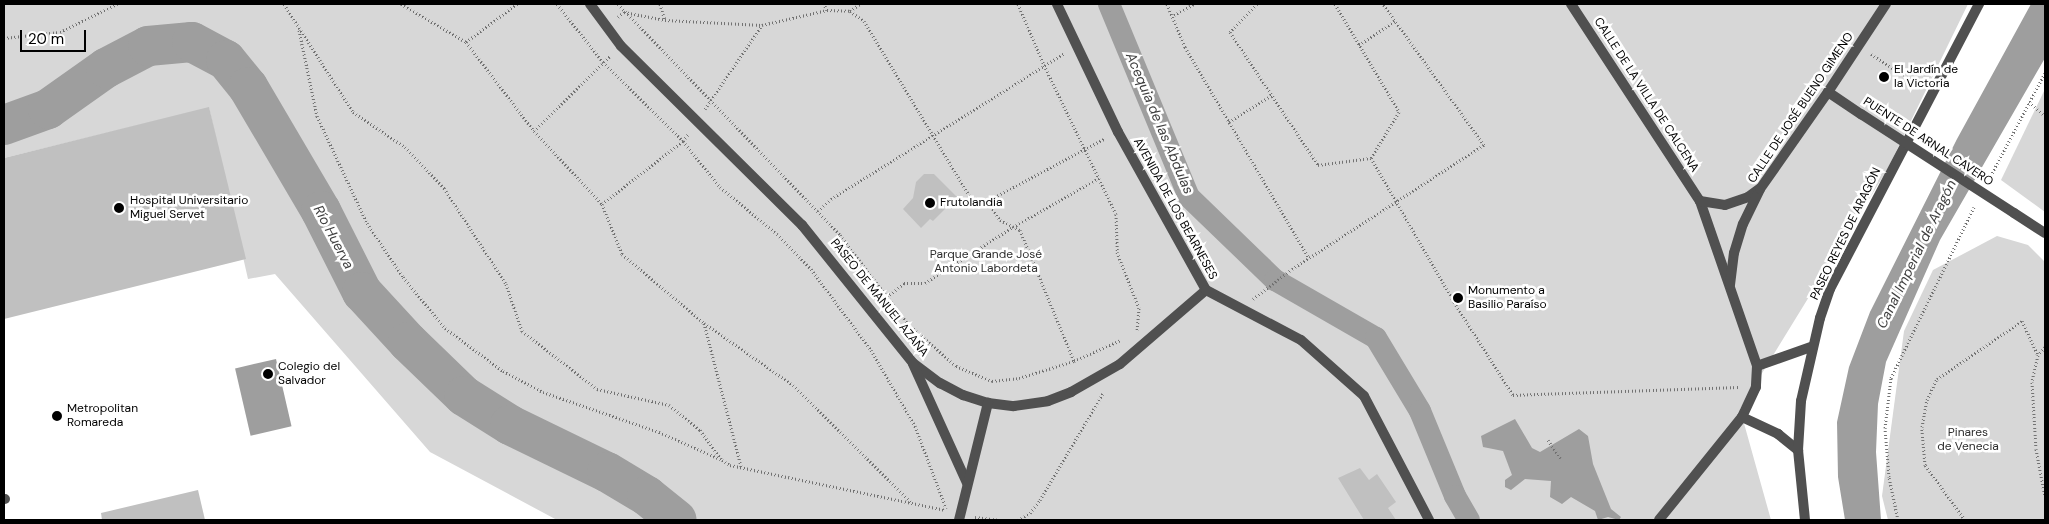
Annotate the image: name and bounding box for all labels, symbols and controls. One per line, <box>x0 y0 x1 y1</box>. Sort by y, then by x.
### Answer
street label: CALLE DE LA VILLA DE CALCENA <box>1591 15 1701 175</box>
scale bar <box>22 20 89 52</box>
text: 20 m <box>28 29 64 49</box>
street label: CALLE DE JOSÉ BUENO GIMENO <box>1745 30 1857 186</box>
water label: Acequia de las Abdulas <box>1123 50 1197 196</box>
place label: El Jardín de la Victoria <box>1894 63 1958 91</box>
marker: El Jardín de la Victoria <box>1878 71 1890 83</box>
street label: PUENTE DE ARNAL CAVERO <box>1860 95 1996 189</box>
street label: AVENIDA DE LOS BEARNESES <box>1130 136 1220 282</box>
street label: PASEO REYES DE ARAGÓN <box>1808 166 1884 302</box>
water label: Canal Imperial de Aragón <box>1873 177 1959 331</box>
place label: Hospital Universitario Miguel Servet <box>130 194 248 222</box>
place label: Frutolandia <box>940 196 1002 210</box>
marker: Frutolandia <box>924 197 936 209</box>
marker: Hospital Universitario Miguel Servet <box>112 201 126 215</box>
water label: Río Huerva <box>310 202 358 272</box>
street label: PASEO DE MANUEL AZAÑA <box>827 236 931 360</box>
park label: Parque Grande José Antonio Labordeta <box>930 248 1042 276</box>
place label: Monumento a Basilio Paraíso <box>1468 284 1547 312</box>
marker: Monumento a Basilio Paraíso <box>1452 292 1464 304</box>
place label: Colegio del Salvador <box>278 360 340 388</box>
marker: Colegio del Salvador <box>262 368 274 380</box>
place label: Metropolitan Romareda <box>67 402 138 430</box>
marker: Metropolitan Romareda <box>51 410 63 422</box>
park label: Pinares de Venecia <box>1937 426 1999 454</box>

